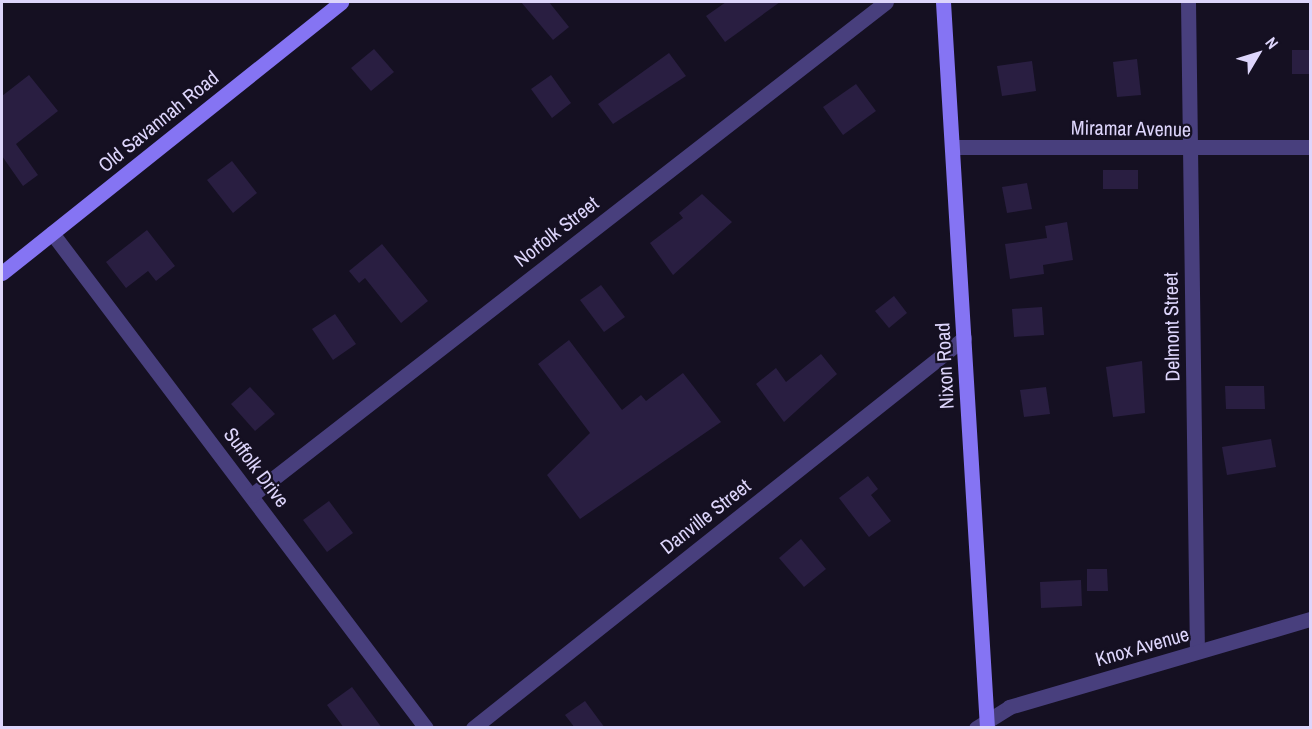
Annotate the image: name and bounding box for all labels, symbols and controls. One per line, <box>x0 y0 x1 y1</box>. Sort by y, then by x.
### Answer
north arrow <box>1228 24 1288 84</box>
text: N <box>1261 32 1284 53</box>
street label: Old Savannah Road <box>93 65 223 177</box>
street label: Miramar Avenue <box>1070 115 1192 141</box>
street label: Norfolk Street <box>509 191 603 271</box>
street label: Delmont Street <box>1158 272 1184 382</box>
street label: Nixon Road <box>930 322 958 410</box>
street label: Suffolk Drive <box>219 422 295 512</box>
street label: Danville Street <box>655 473 755 559</box>
street label: Knox Avenue <box>1092 621 1192 671</box>

